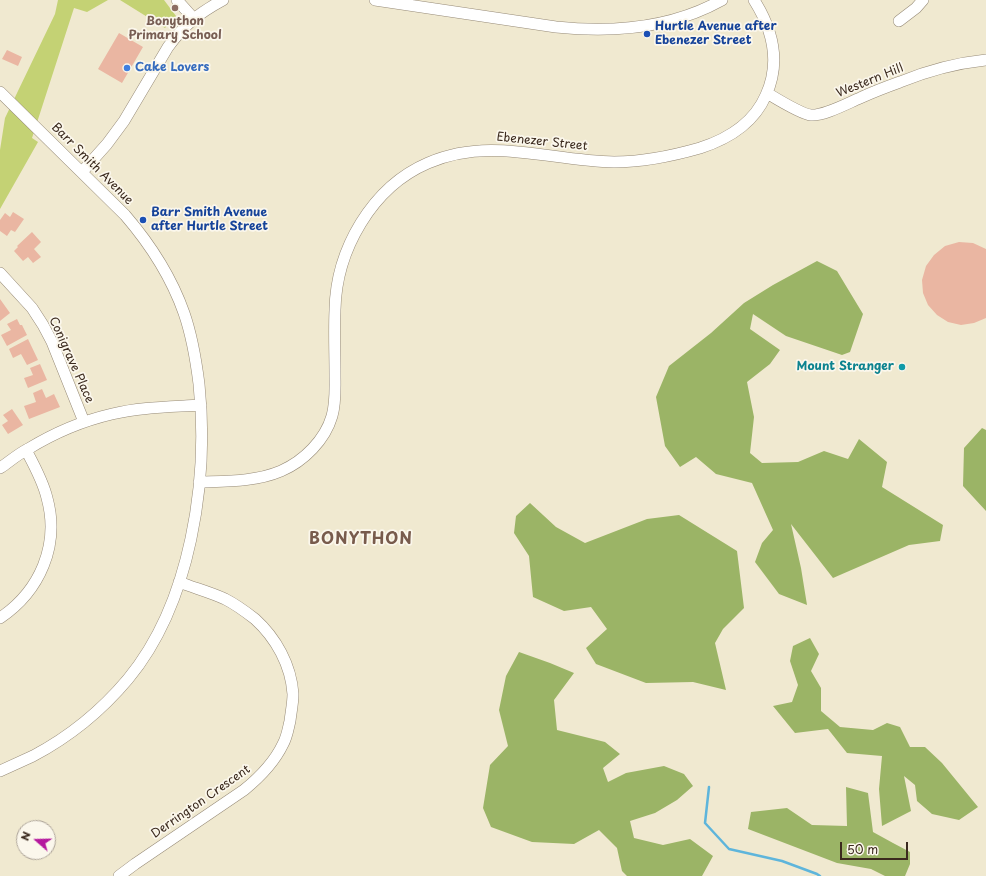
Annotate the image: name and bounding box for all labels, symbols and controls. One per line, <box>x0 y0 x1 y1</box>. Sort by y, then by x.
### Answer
marker: Bonython Primary School <box>170 3 180 13</box>
place label: Bonython Primary School <box>128 15 222 43</box>
place label: Hurtle Avenue after Ebenezer Street <box>655 20 777 48</box>
marker: Hurtle Avenue after Ebenezer Street <box>642 29 652 39</box>
place label: Cake Lovers <box>135 61 209 75</box>
street label: Western Hill <box>834 61 906 101</box>
marker: Cake Lovers <box>122 63 132 73</box>
street label: Barr Smith Avenue <box>48 120 136 208</box>
street label: Ebenezer Street <box>496 130 588 154</box>
place label: Barr Smith Avenue after Hurtle Street <box>151 206 268 234</box>
marker: Barr Smith Avenue after Hurtle Street <box>138 215 148 225</box>
street label: Conigrave Place <box>46 315 96 405</box>
place label: Mount Stranger <box>797 360 894 374</box>
marker: Mount Stranger <box>897 362 907 372</box>
district label: BONYTHON <box>310 530 412 550</box>
street label: Derrington Crescent <box>149 762 253 842</box>
north arrow <box>16 820 56 860</box>
text: N <box>16 829 35 843</box>
scale bar <box>842 834 910 860</box>
text: 50 m <box>847 840 878 858</box>

